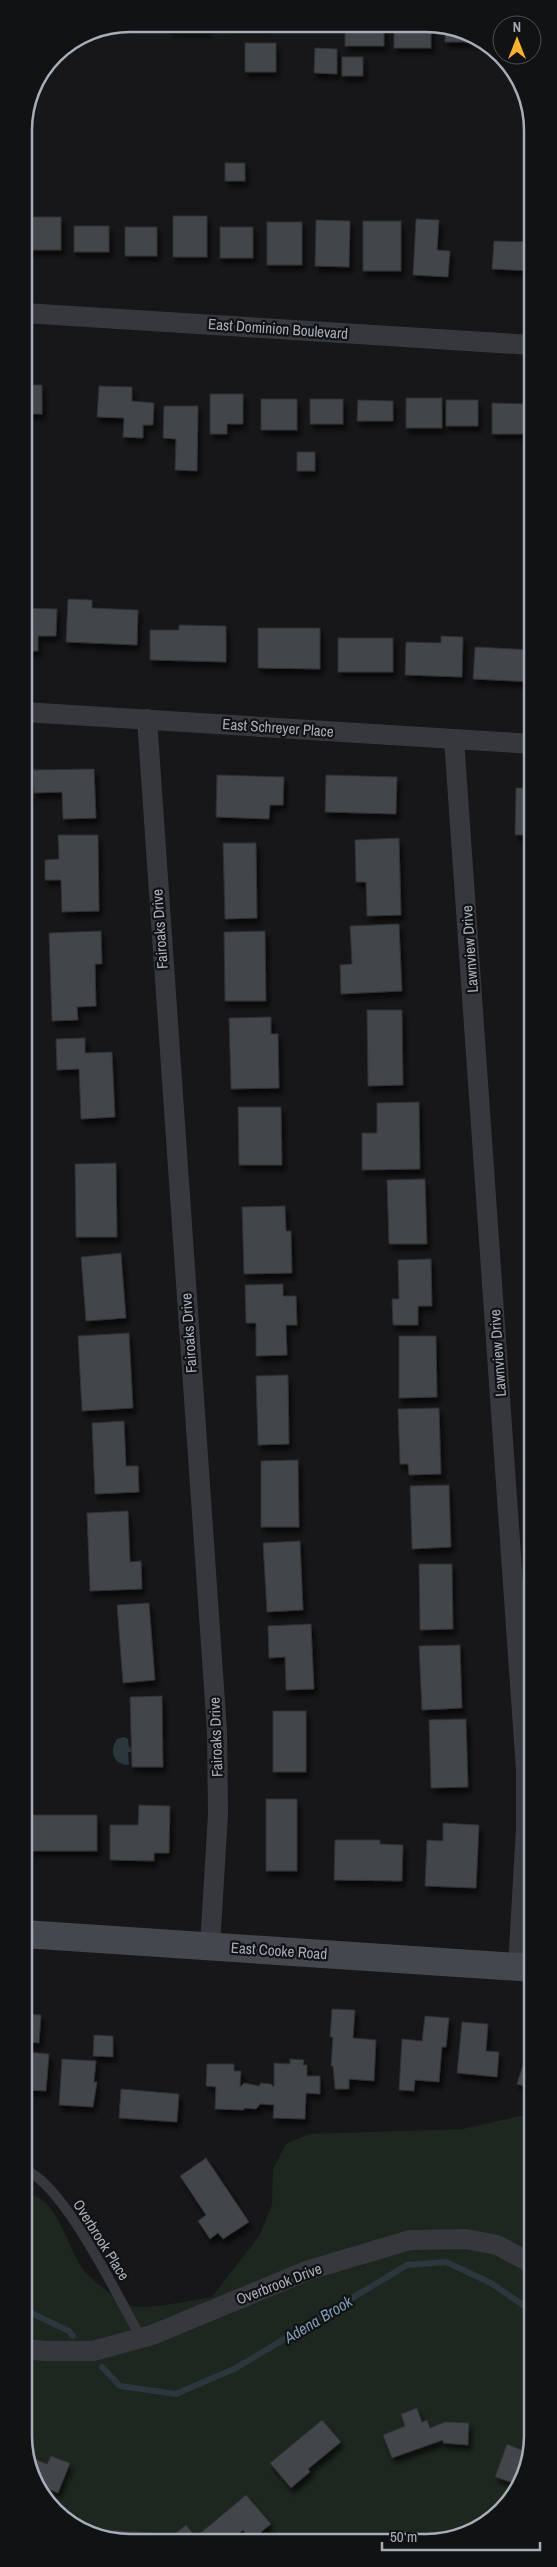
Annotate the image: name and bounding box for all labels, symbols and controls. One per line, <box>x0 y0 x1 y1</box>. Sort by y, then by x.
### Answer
north arrow <box>492 15 542 65</box>
text: N <box>513 18 521 36</box>
street label: East Dominion Boulevard <box>207 313 349 344</box>
street label: East Schreyer Place <box>222 713 335 742</box>
street label: Fairoaks Drive <box>146 888 173 970</box>
street label: Lawnview Drive <box>456 905 483 993</box>
street label: Fairoaks Drive <box>175 1292 202 1374</box>
street label: Lawnview Drive <box>484 1309 511 1397</box>
street label: Fairoaks Drive <box>204 1696 227 1777</box>
street label: East Cooke Road <box>230 1937 328 1964</box>
street label: Overbrook Place <box>68 2195 135 2284</box>
street label: Overbrook Drive <box>233 2258 325 2310</box>
water label: Adena Brook <box>279 2290 357 2348</box>
scale bar <box>382 2520 540 2552</box>
text: 50 m <box>390 2526 417 2547</box>

